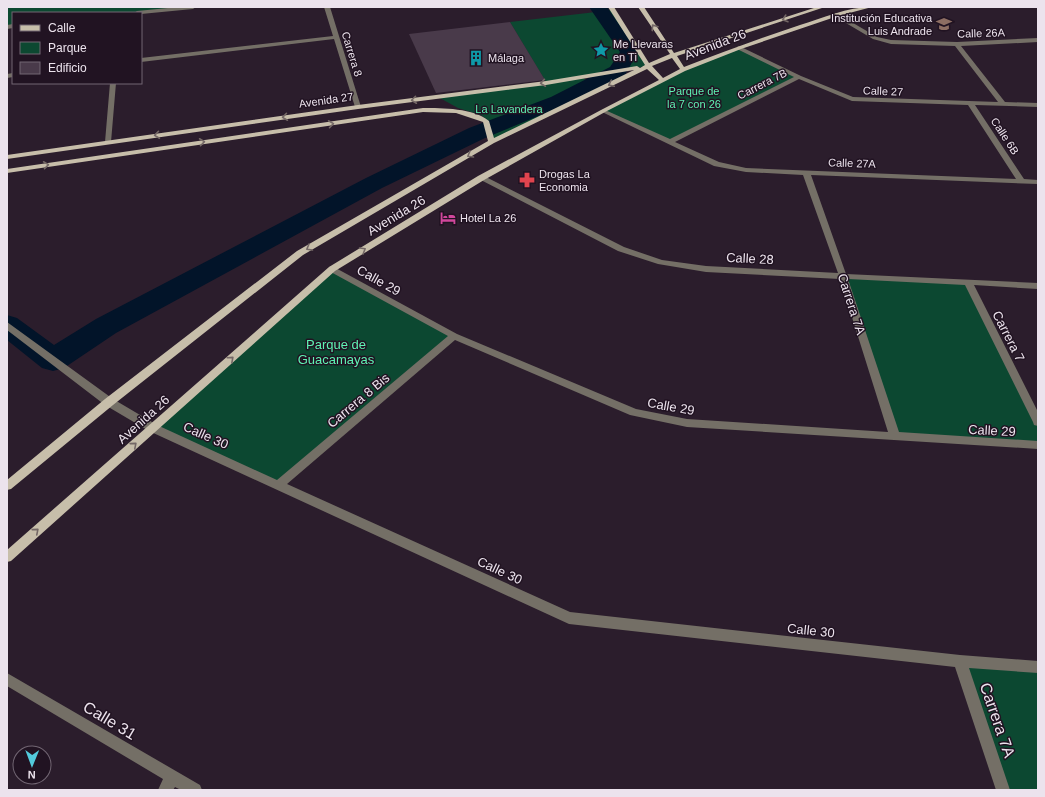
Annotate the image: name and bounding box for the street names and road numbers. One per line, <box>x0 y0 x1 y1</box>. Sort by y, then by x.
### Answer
street label: Avenida 26 <box>682 26 748 63</box>
street label: Calle 26A <box>957 26 1006 40</box>
street label: Carrera 8 <box>339 30 365 78</box>
street label: Carrera 7B <box>735 66 789 102</box>
street label: Calle 27 <box>863 84 903 98</box>
street label: Avenida 27 <box>298 90 354 110</box>
street label: Calle 6B <box>989 115 1021 157</box>
street label: Calle 27A <box>828 156 877 170</box>
street label: Avenida 26 <box>365 192 428 239</box>
street label: Calle 28 <box>726 250 774 267</box>
street label: Calle 29 <box>354 262 403 299</box>
street label: Carrera 7A <box>835 272 869 337</box>
street label: Carrera 7 <box>989 308 1028 364</box>
street label: Carrera 8 Bis <box>324 370 393 431</box>
street label: Avenida 26 <box>114 392 172 447</box>
street label: Calle 29 <box>646 395 696 418</box>
street label: Calle 30 <box>181 419 231 452</box>
street label: Calle 29 <box>968 422 1016 439</box>
street label: Calle 30 <box>475 554 525 587</box>
street label: Calle 30 <box>786 621 835 640</box>
street label: Carrera 7A <box>977 680 1018 760</box>
street label: Calle 31 <box>80 698 139 743</box>

